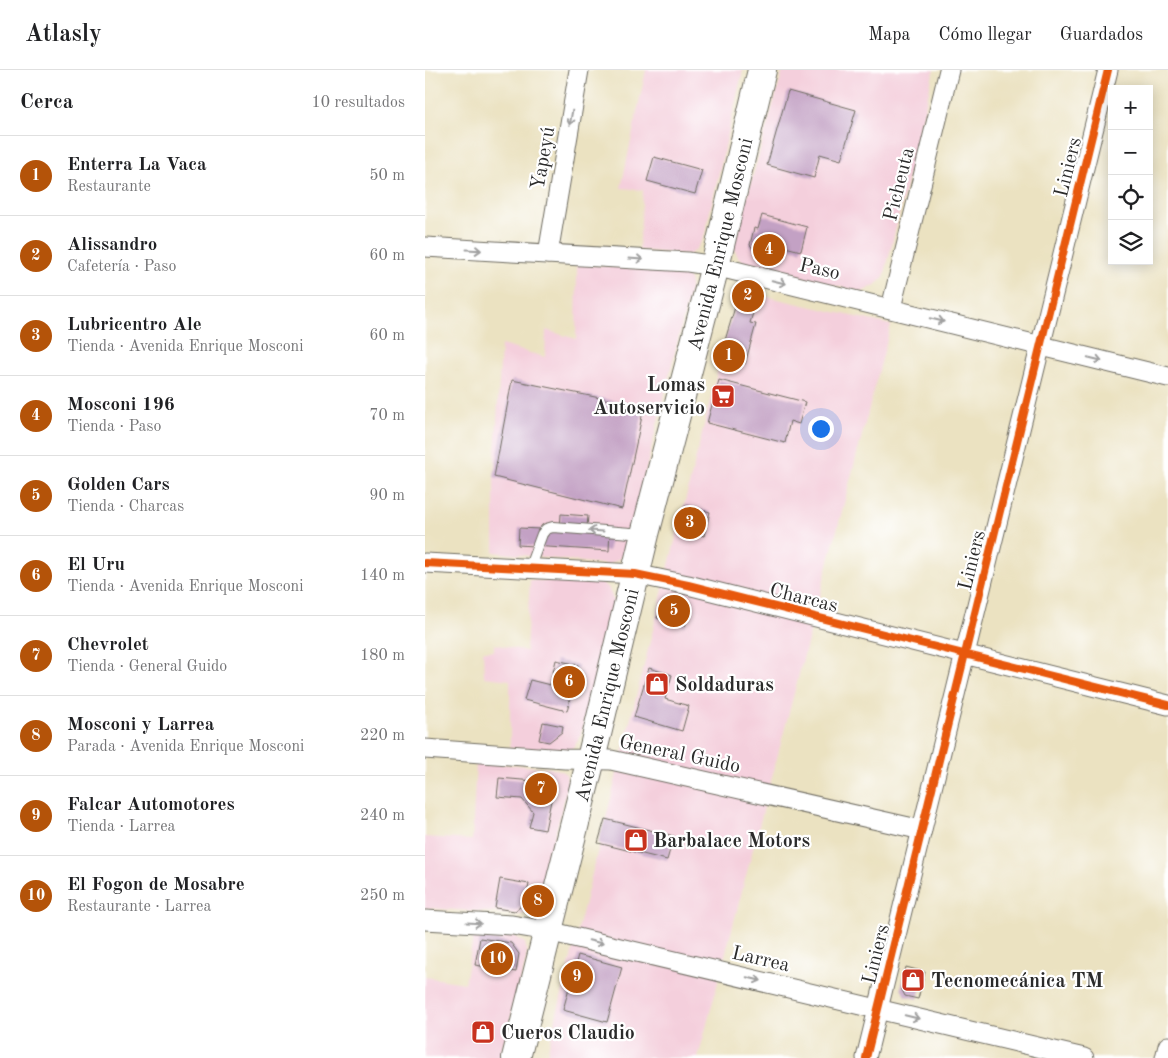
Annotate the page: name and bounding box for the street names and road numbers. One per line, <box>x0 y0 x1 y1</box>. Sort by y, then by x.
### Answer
street label: Yapeyú <box>529 125 559 192</box>
street label: Liniers <box>1052 135 1086 200</box>
street label: Avenida Enrique Mosconi <box>685 136 757 353</box>
street label: Picheuta <box>881 145 919 223</box>
street label: Paso <box>797 256 842 284</box>
street label: Liniers <box>956 528 990 593</box>
street label: Charcas <box>767 581 840 617</box>
street label: Avenida Enrique Mosconi <box>573 587 644 804</box>
street label: General Guido <box>617 732 742 778</box>
street label: Liniers <box>860 922 894 987</box>
street label: Larrea <box>730 944 792 976</box>

